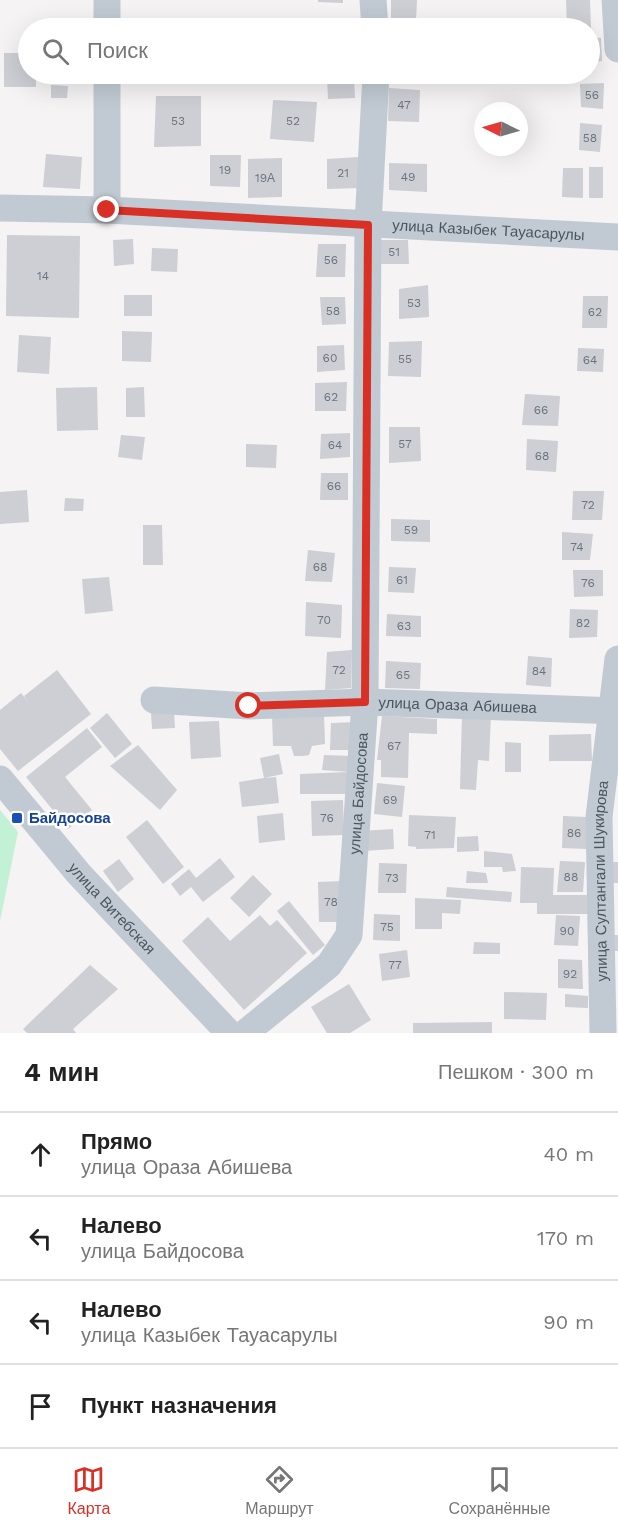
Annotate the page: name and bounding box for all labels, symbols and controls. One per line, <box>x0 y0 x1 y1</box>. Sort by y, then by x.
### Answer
search box <box>18 18 600 84</box>
icon: search <box>39 35 72 68</box>
text: Поиск <box>87 38 148 63</box>
house number: 56 <box>585 88 599 102</box>
house number: 47 <box>397 98 411 112</box>
north arrow <box>474 102 528 156</box>
house number: 53 <box>171 114 185 128</box>
house number: 52 <box>286 114 300 128</box>
house number: 58 <box>583 131 597 145</box>
house number: 19 <box>219 163 231 177</box>
house number: 21 <box>337 166 349 180</box>
house number: 49 <box>401 170 415 184</box>
house number: 19А <box>255 171 275 185</box>
route end <box>93 196 119 222</box>
street label: улица Казыбек Тауасарулы <box>392 216 585 244</box>
house number: 51 <box>388 245 400 259</box>
house number: 56 <box>324 253 338 267</box>
house number: 14 <box>37 269 49 283</box>
house number: 53 <box>407 296 421 310</box>
house number: 58 <box>326 304 340 318</box>
house number: 62 <box>588 305 602 319</box>
house number: 60 <box>323 351 337 365</box>
house number: 55 <box>398 352 412 366</box>
house number: 64 <box>583 353 597 367</box>
house number: 62 <box>324 390 338 404</box>
house number: 66 <box>534 403 548 417</box>
house number: 57 <box>398 437 412 451</box>
house number: 64 <box>328 438 342 452</box>
house number: 68 <box>535 449 549 463</box>
house number: 66 <box>327 479 341 493</box>
house number: 72 <box>581 498 595 512</box>
house number: 59 <box>404 523 418 537</box>
house number: 74 <box>570 540 584 554</box>
house number: 68 <box>313 560 327 574</box>
house number: 61 <box>396 573 408 587</box>
house number: 76 <box>581 576 595 590</box>
house number: 70 <box>317 613 331 627</box>
house number: 82 <box>576 616 590 630</box>
house number: 63 <box>397 619 411 633</box>
house number: 72 <box>332 663 346 677</box>
house number: 84 <box>532 664 546 678</box>
house number: 65 <box>396 668 410 682</box>
route start <box>235 692 261 718</box>
street label: улица Ораза Абишева <box>378 693 538 717</box>
street label: улица Байдосова <box>346 731 372 855</box>
house number: 67 <box>387 739 401 753</box>
street label: улица Султангали Шукирова <box>590 779 612 982</box>
house number: 69 <box>383 793 397 807</box>
place label: Байдосова <box>29 809 111 827</box>
marker: Байдосова <box>10 811 24 825</box>
house number: 76 <box>320 811 334 825</box>
house number: 86 <box>567 826 581 840</box>
house number: 71 <box>424 828 436 842</box>
street label: улица Витебская <box>64 859 159 958</box>
house number: 88 <box>564 870 578 884</box>
house number: 73 <box>385 871 399 885</box>
house number: 78 <box>324 895 338 909</box>
house number: 75 <box>380 920 394 934</box>
house number: 90 <box>560 924 574 938</box>
house number: 77 <box>388 958 402 972</box>
house number: 92 <box>563 967 577 981</box>
text: 4 мин <box>24 1057 99 1087</box>
text: Пешком · 300 m <box>438 1060 594 1084</box>
text: Прямо <box>81 1129 152 1154</box>
icon: ahead <box>24 1138 57 1171</box>
text: 40 m <box>543 1142 594 1166</box>
text: улица Ораза Абишева <box>81 1155 292 1179</box>
text: Налево <box>81 1213 162 1238</box>
icon: left <box>24 1222 57 1255</box>
text: 170 m <box>537 1226 594 1250</box>
text: улица Байдосова <box>81 1239 244 1263</box>
text: Налево <box>81 1297 162 1322</box>
icon: left <box>24 1306 57 1339</box>
text: 90 m <box>543 1310 594 1334</box>
text: улица Казыбек Тауасарулы <box>81 1323 338 1347</box>
icon: arrive <box>24 1390 57 1423</box>
text: Пункт назначения <box>81 1393 277 1418</box>
tab: Карта <box>68 1463 110 1518</box>
tab: Маршрут <box>245 1463 314 1518</box>
tab: Сохранённые <box>449 1463 550 1518</box>

